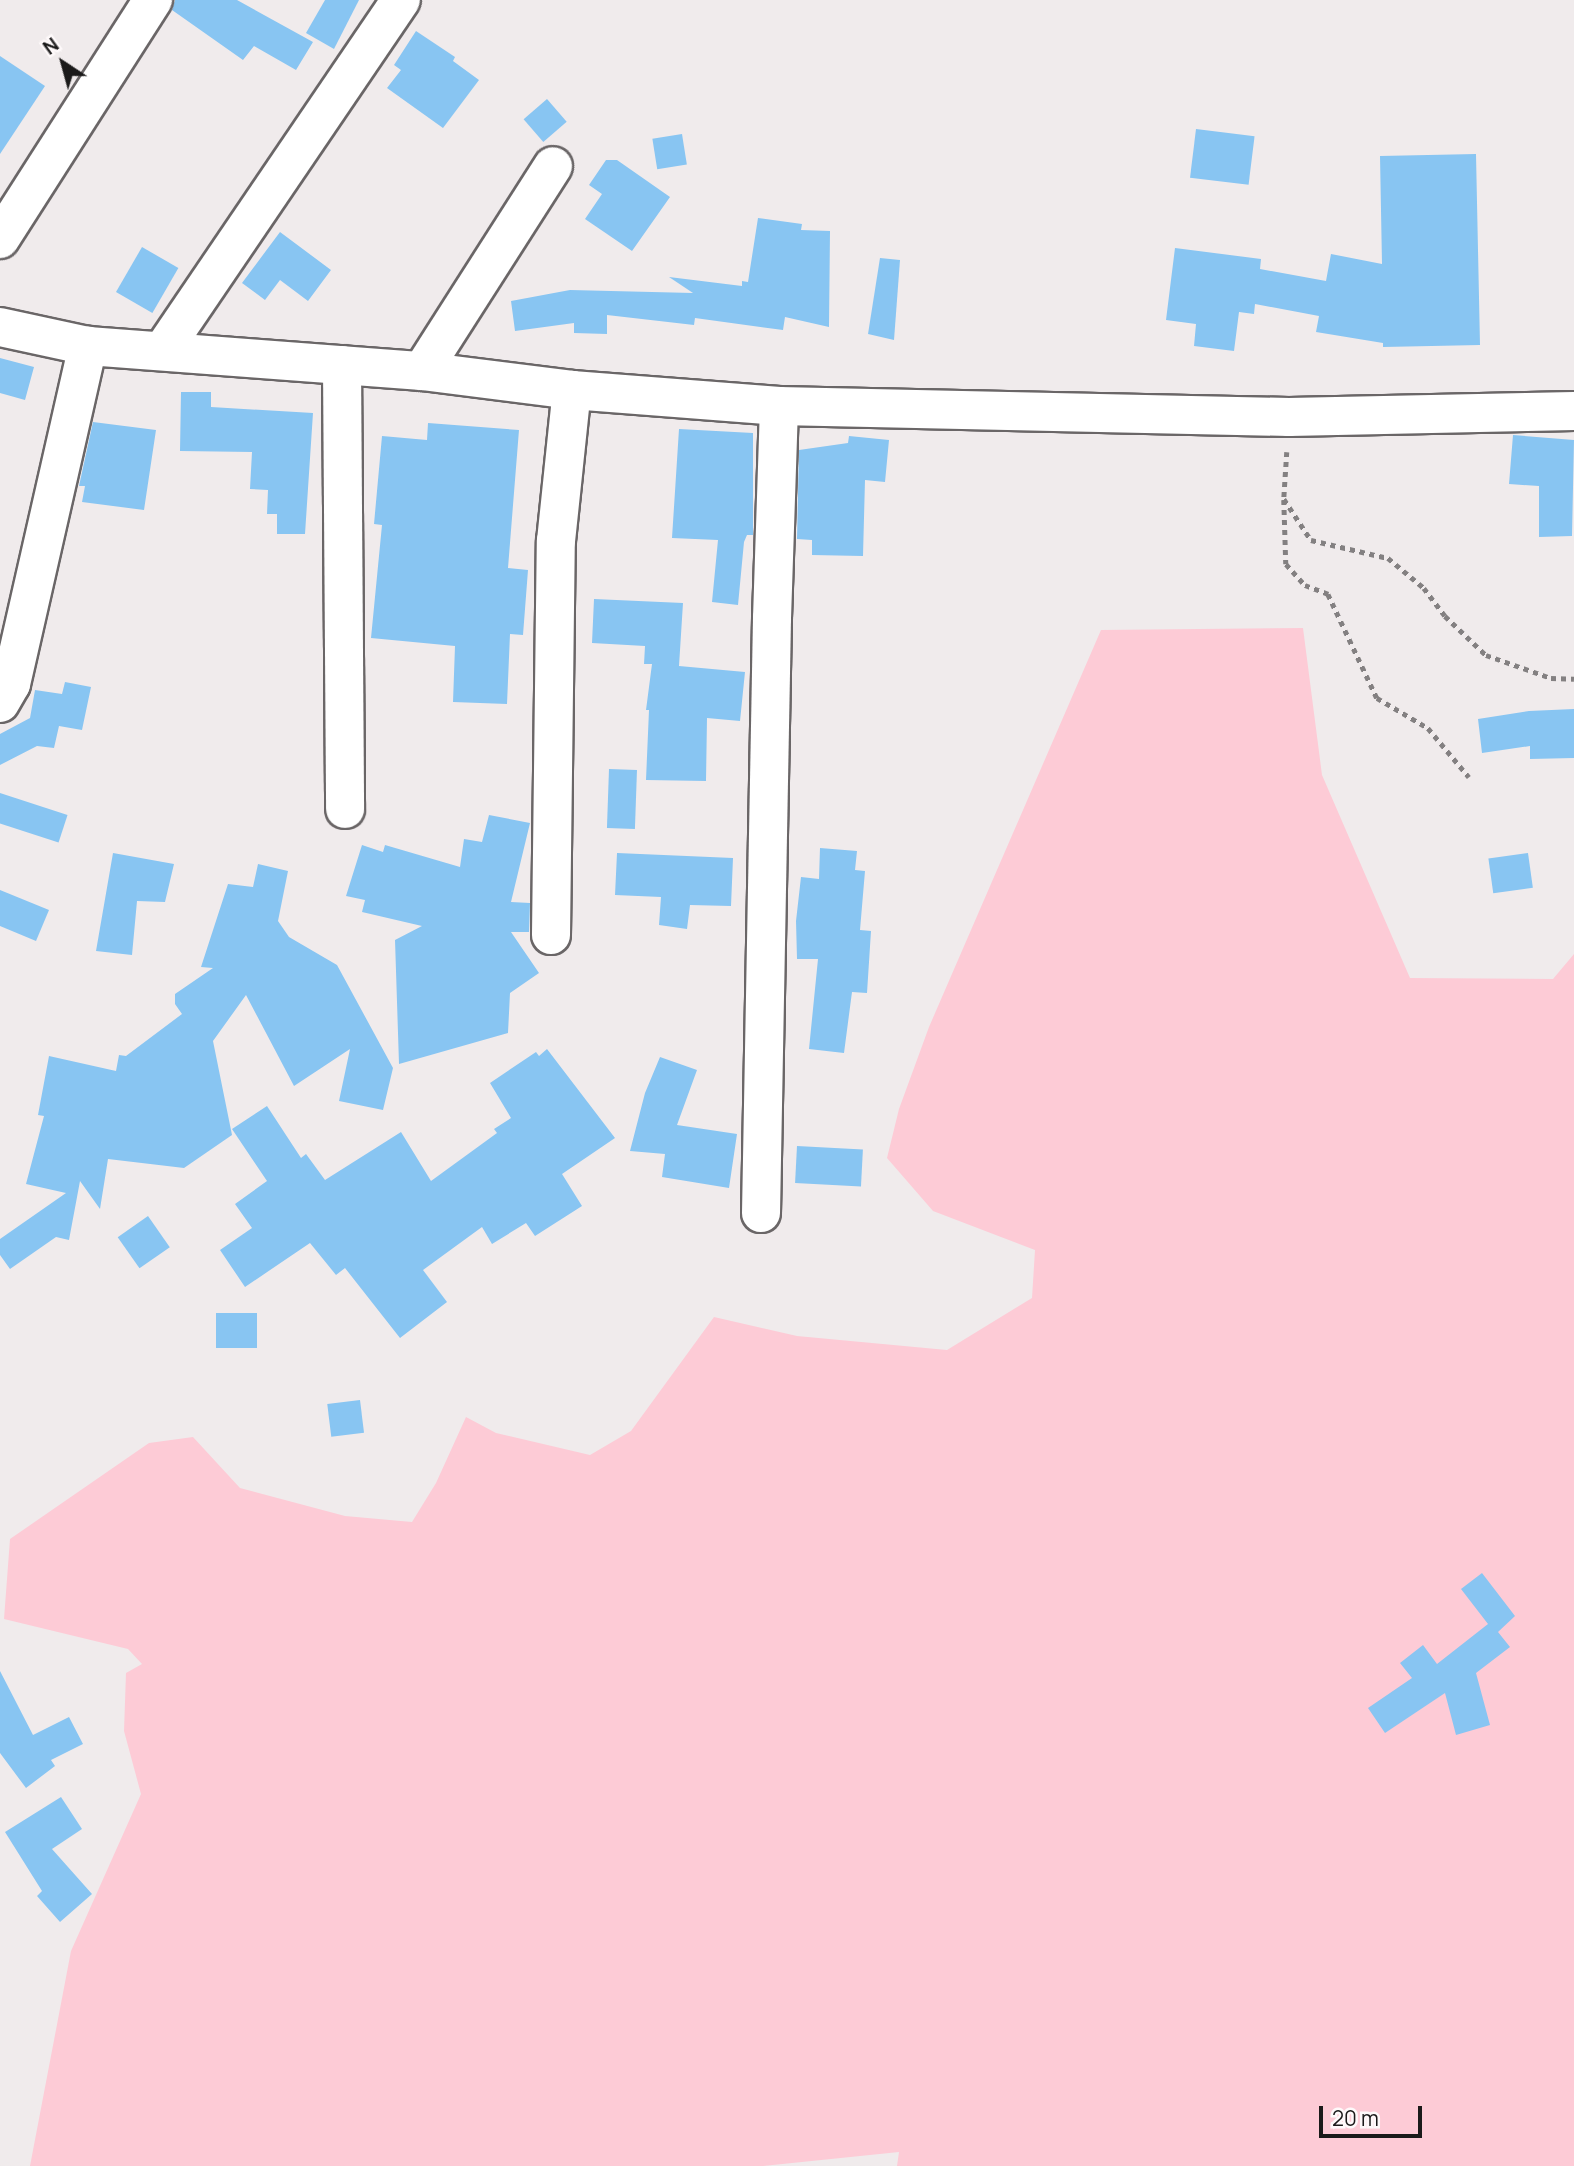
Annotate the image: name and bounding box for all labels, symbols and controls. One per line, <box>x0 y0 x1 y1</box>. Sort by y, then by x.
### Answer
north arrow <box>28 28 98 98</box>
text: N <box>37 31 64 61</box>
scale bar <box>1322 2092 1425 2136</box>
text: 20 m <box>1332 2104 1379 2132</box>

